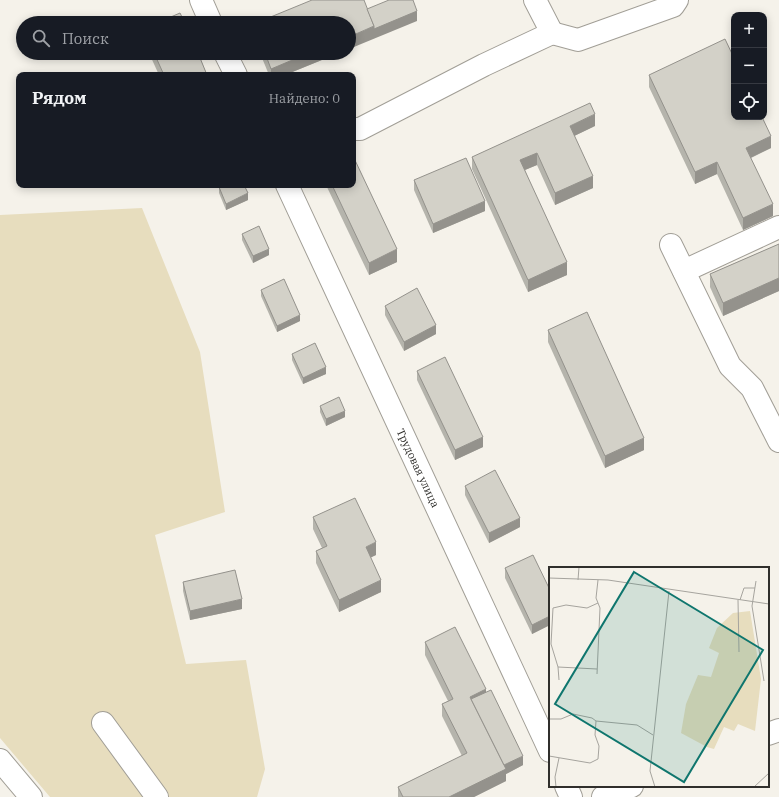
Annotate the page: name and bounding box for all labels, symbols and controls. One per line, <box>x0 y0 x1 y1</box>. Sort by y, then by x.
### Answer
map controls <box>731 12 767 120</box>
button: + <box>731 12 767 48</box>
search box <box>16 16 356 60</box>
icon: search <box>30 27 52 49</box>
text: Поиск <box>62 29 109 48</box>
button: − <box>731 48 767 84</box>
button: locate <box>731 84 767 120</box>
text: Рядом <box>32 87 87 109</box>
text: Найдено: 0 <box>269 90 340 107</box>
street label: Трудовая улица <box>394 426 442 510</box>
inset map <box>549 567 769 787</box>

